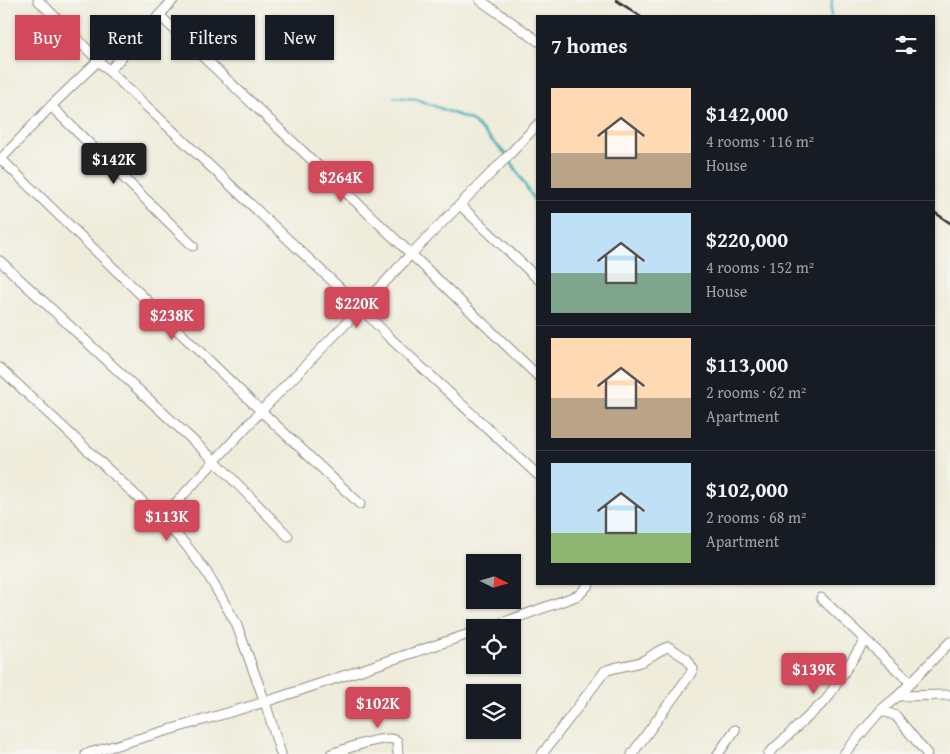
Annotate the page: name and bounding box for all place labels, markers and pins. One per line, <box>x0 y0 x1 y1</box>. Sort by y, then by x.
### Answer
pin: $142K <box>79 142 149 185</box>
pin: $264K <box>306 160 376 203</box>
pin: $220K <box>322 286 392 329</box>
pin: $238K <box>137 298 207 341</box>
pin: $113K <box>132 500 202 542</box>
pin: $139K <box>779 652 849 695</box>
pin: $102K <box>343 686 413 729</box>

